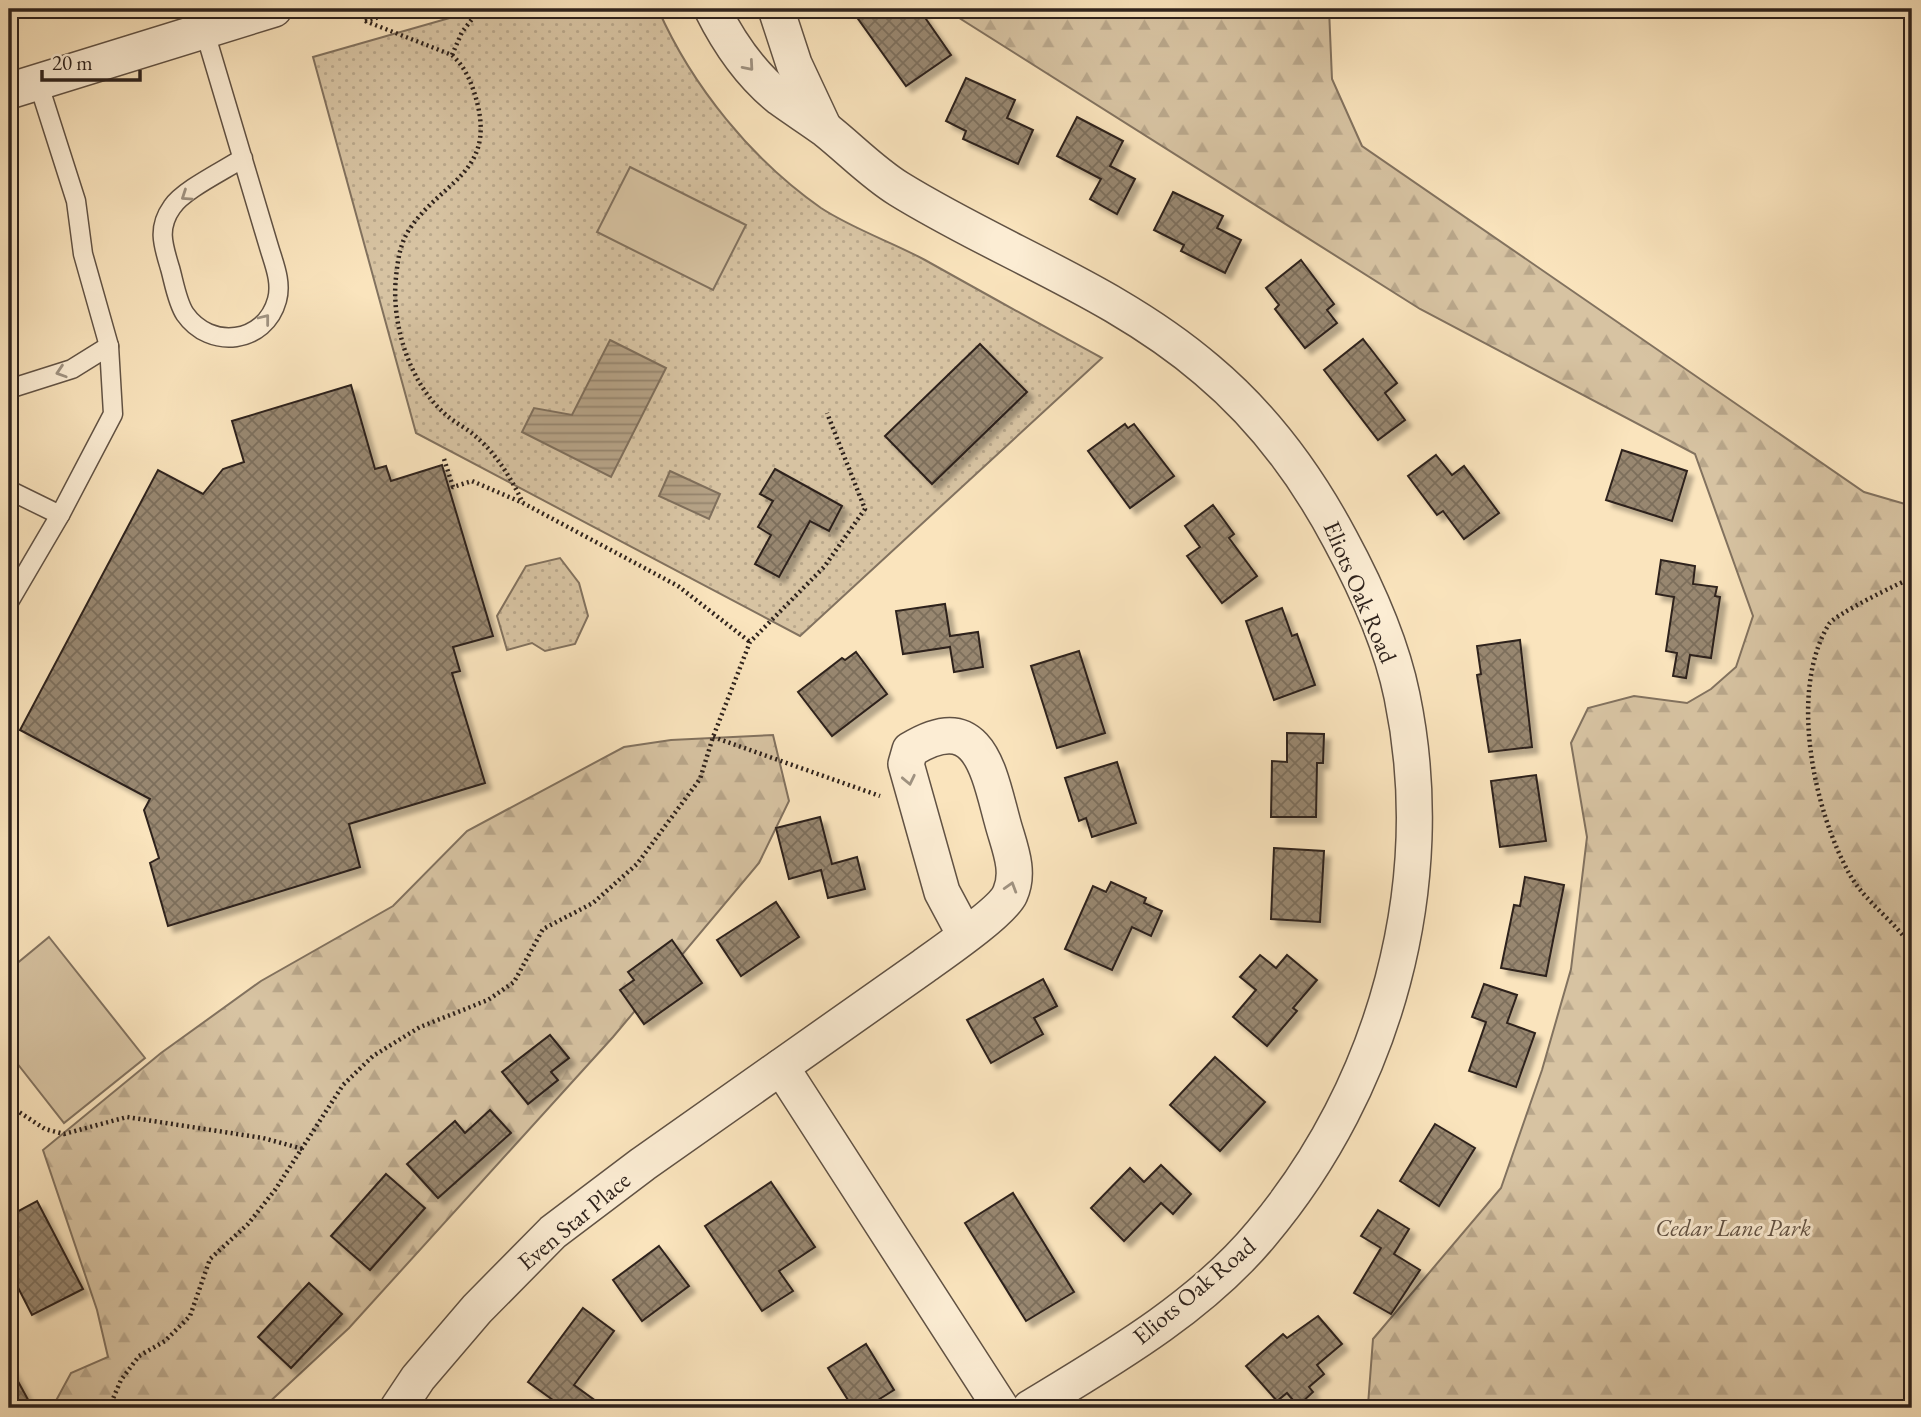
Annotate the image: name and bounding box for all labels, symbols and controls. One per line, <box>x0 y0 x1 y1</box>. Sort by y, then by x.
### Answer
scale bar <box>42 38 140 82</box>
text: 20 m <box>52 49 93 76</box>
one-way arrow <box>741 57 753 70</box>
one-way arrow <box>181 187 194 200</box>
one-way arrow <box>257 314 270 326</box>
one-way arrow <box>56 364 68 379</box>
street label: Eliots Oak Road <box>1317 516 1405 668</box>
one-way arrow <box>901 774 916 786</box>
one-way arrow <box>1002 882 1017 894</box>
street label: Even Star Place <box>511 1164 636 1277</box>
park label: Cedar Lane Park <box>1655 1212 1811 1243</box>
street label: Eliots Oak Road <box>1126 1230 1262 1351</box>

